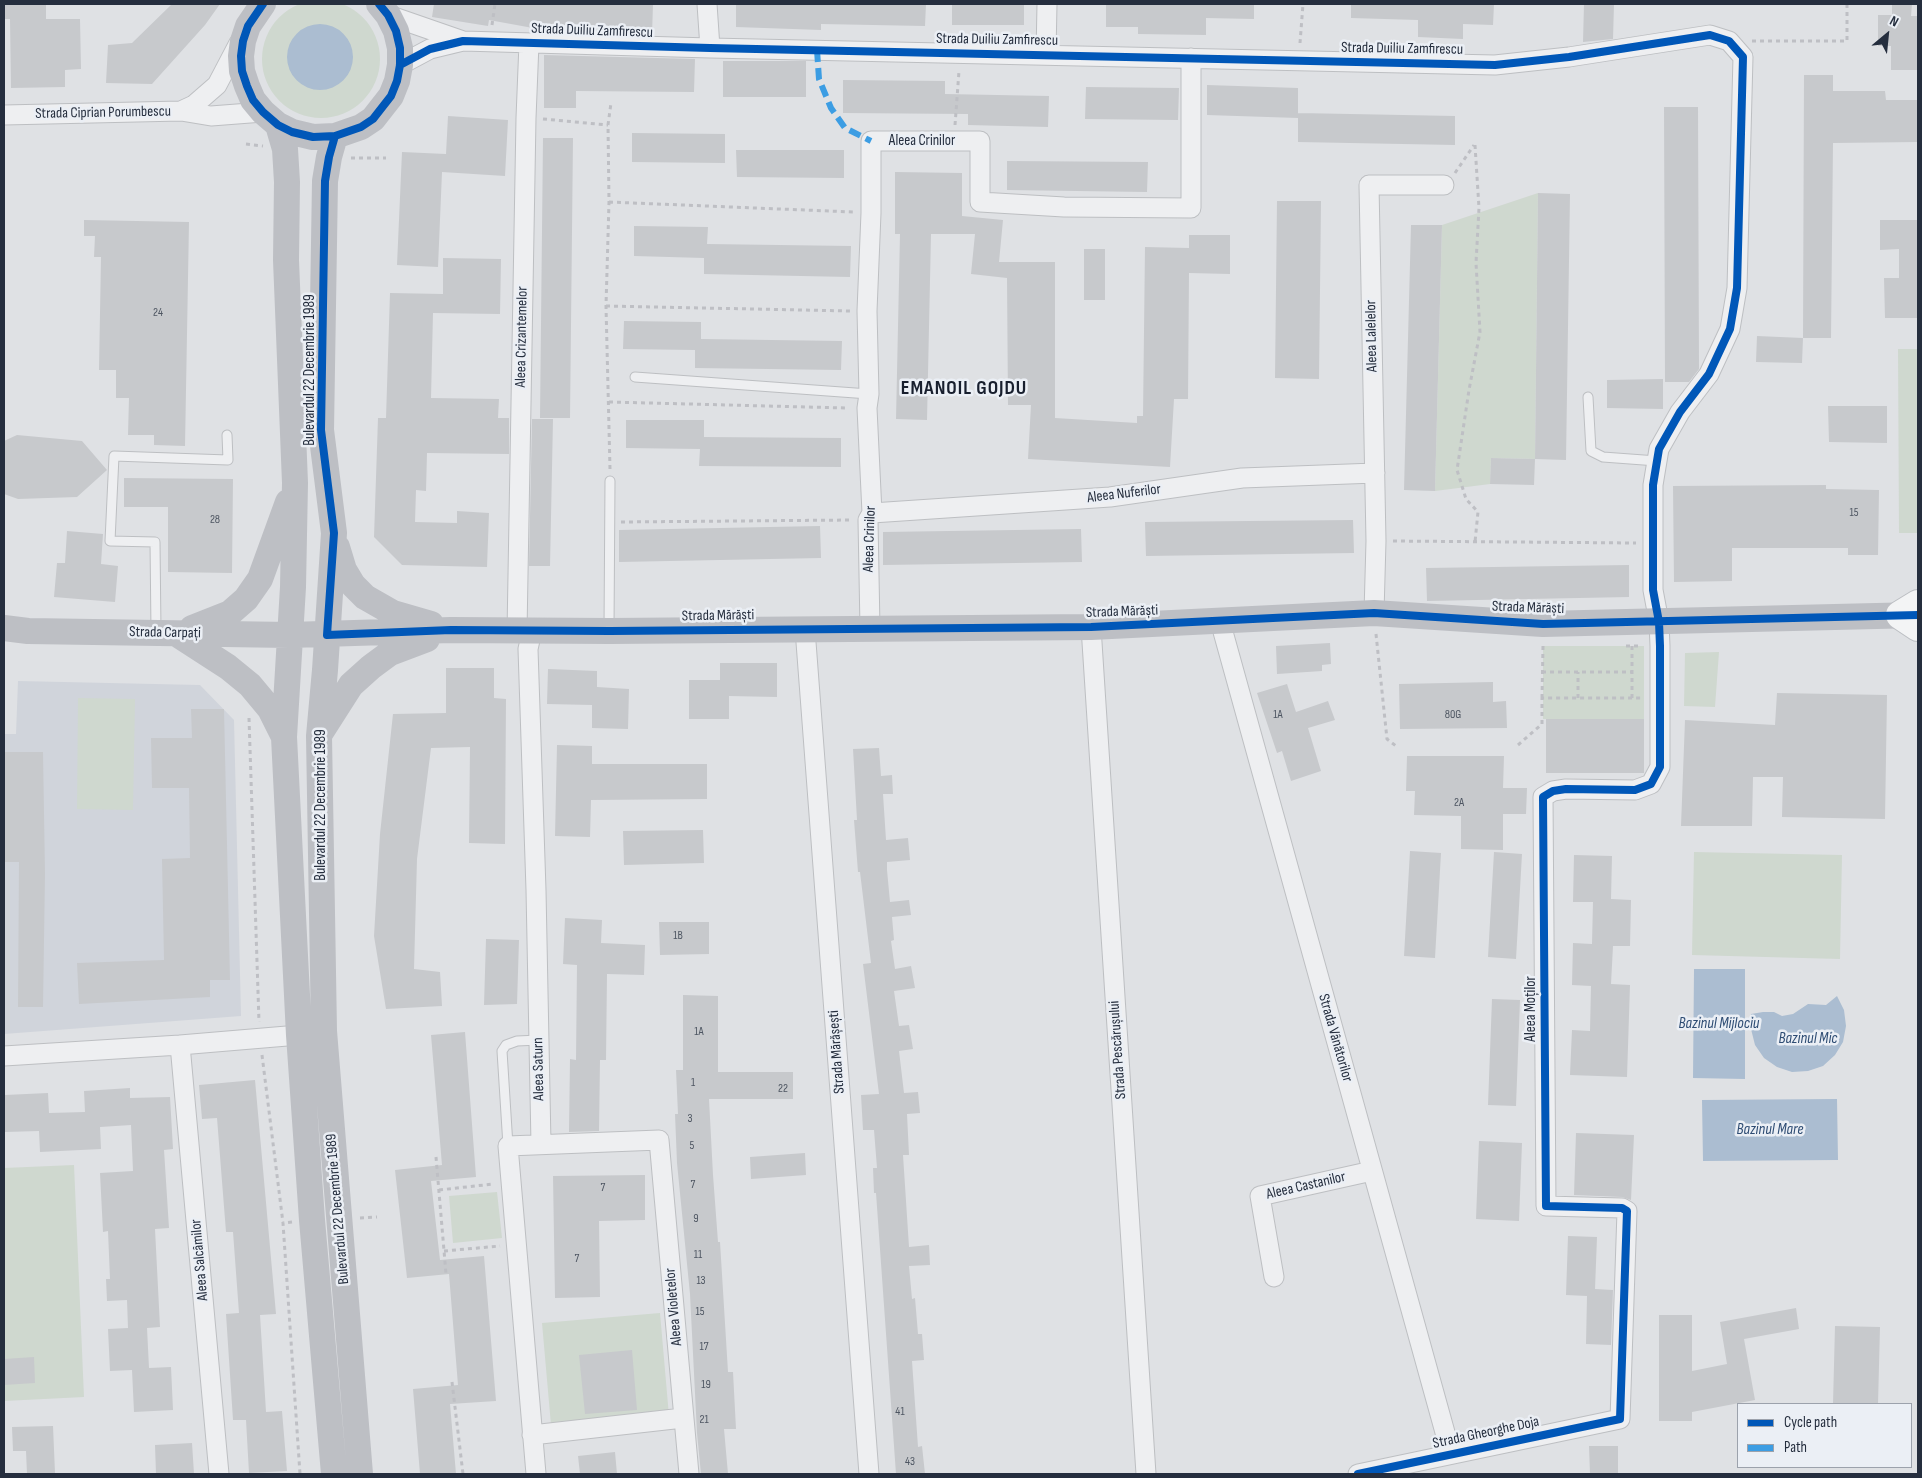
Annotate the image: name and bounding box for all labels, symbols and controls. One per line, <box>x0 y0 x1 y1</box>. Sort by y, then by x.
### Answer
north arrow <box>1862 10 1912 60</box>
text: N <box>1887 12 1902 31</box>
street label: Strada Duiliu Zamfirescu <box>531 20 653 42</box>
street label: Strada Duiliu Zamfirescu <box>936 30 1058 50</box>
street label: Strada Duiliu Zamfirescu <box>1341 39 1463 59</box>
street label: Strada Ciprian Porumbescu <box>35 103 171 123</box>
street label: Aleea Crinilor <box>889 132 955 150</box>
street label: Aleea Crizantemelor <box>512 286 532 388</box>
street label: Bulevardul 22 Decembrie 1989 <box>301 294 319 446</box>
street label: Aleea Lalelelor <box>1362 300 1382 372</box>
house number: 24 <box>153 306 163 320</box>
district label: EMANOIL GOJDU <box>899 377 1029 401</box>
street label: Aleea Nuferilor <box>1086 481 1162 507</box>
street label: Aleea Crinilor <box>860 505 880 573</box>
house number: 15 <box>1849 506 1859 520</box>
house number: 28 <box>210 513 220 527</box>
street label: Strada Mărăști <box>1491 598 1565 618</box>
street label: Strada Mărăști <box>1085 602 1159 622</box>
street label: Strada Mărăști <box>682 606 754 626</box>
street label: Strada Carpați <box>129 623 201 643</box>
house number: 1A <box>1273 708 1283 722</box>
house number: 80G <box>1445 708 1461 722</box>
street label: Bulevardul 22 Decembrie 1989 <box>312 729 330 881</box>
house number: 2A <box>1454 796 1464 810</box>
house number: 1B <box>673 929 683 943</box>
street label: Aleea Moților <box>1522 976 1540 1042</box>
street label: Strada Vânătorilor <box>1314 992 1356 1084</box>
street label: Strada Pescărușului <box>1106 1000 1130 1100</box>
street label: Strada Mărășești <box>825 1010 849 1094</box>
water label: Bazinul Mijlociu <box>1679 1014 1759 1034</box>
house number: 1A <box>694 1025 704 1039</box>
water label: Bazinul Mic <box>1778 1029 1838 1049</box>
street label: Aleea Saturn <box>529 1037 549 1101</box>
house number: 1 <box>691 1076 695 1090</box>
house number: 22 <box>778 1082 788 1096</box>
house number: 3 <box>687 1112 693 1126</box>
water label: Bazinul Mare <box>1737 1120 1803 1140</box>
street label: Bulevardul 22 Decembrie 1989 <box>322 1133 354 1285</box>
house number: 5 <box>690 1139 694 1153</box>
street label: Aleea Castanilor <box>1265 1168 1347 1204</box>
house number: 7 <box>691 1178 695 1192</box>
house number: 7 <box>601 1181 605 1195</box>
house number: 9 <box>693 1212 699 1226</box>
street label: Aleea Salcâmilor <box>187 1218 213 1302</box>
house number: 11 <box>694 1248 702 1262</box>
house number: 7 <box>575 1252 579 1266</box>
street label: Aleea Violetelor <box>662 1267 686 1347</box>
house number: 13 <box>696 1274 706 1288</box>
house number: 15 <box>695 1305 705 1319</box>
house number: 17 <box>700 1340 708 1354</box>
house number: 19 <box>701 1378 711 1392</box>
legend <box>1737 1403 1912 1468</box>
house number: 41 <box>895 1405 905 1419</box>
house number: 21 <box>699 1413 709 1427</box>
street label: Strada Gheorghe Doja <box>1431 1413 1541 1453</box>
text: Cycle path <box>1784 1413 1837 1432</box>
text: Path <box>1784 1438 1807 1457</box>
house number: 43 <box>905 1455 915 1469</box>

